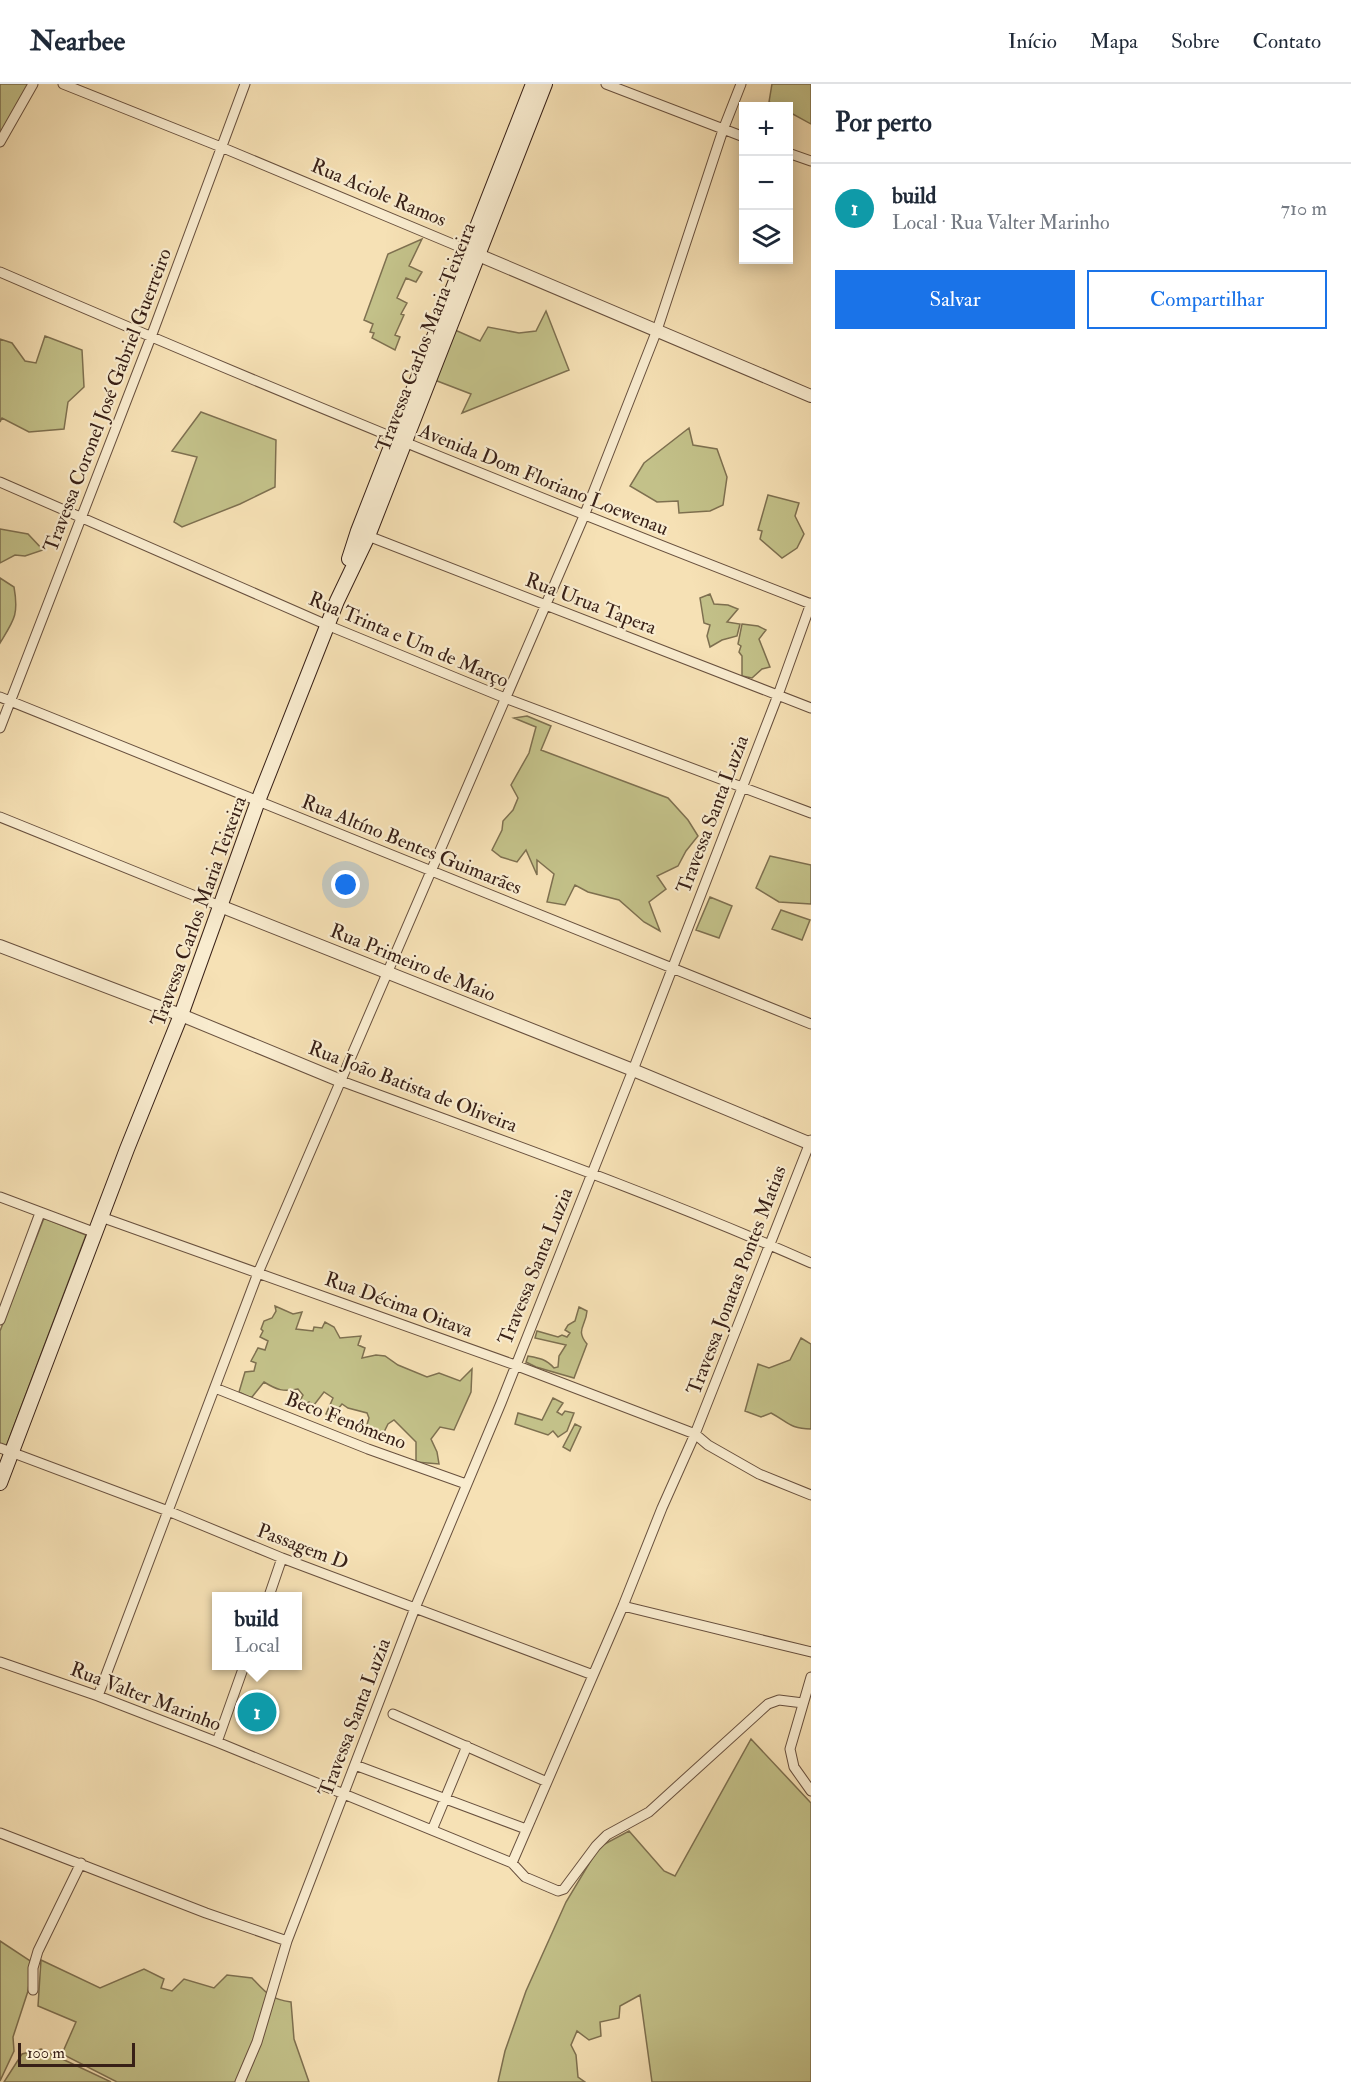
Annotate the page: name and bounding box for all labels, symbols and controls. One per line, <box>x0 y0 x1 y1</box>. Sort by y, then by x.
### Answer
text: Nearbee <box>30 24 125 59</box>
text: Início <box>1008 28 1057 55</box>
text: Mapa <box>1090 28 1138 55</box>
text: Sobre <box>1171 28 1220 55</box>
text: Contato <box>1253 28 1321 55</box>
map controls <box>739 102 793 264</box>
button: + <box>739 102 793 156</box>
text: Por perto <box>835 107 932 139</box>
street label: Rua Aciole Ramos <box>307 153 450 232</box>
button: − <box>739 156 793 210</box>
text: build <box>892 182 936 210</box>
text: 1 <box>851 196 858 221</box>
text: 710 m <box>1281 196 1327 221</box>
button: layers <box>739 210 793 264</box>
text: Local · Rua Valter Marinho <box>892 210 1110 235</box>
street label: Travessa Carlos Maria Teixeira <box>370 218 481 455</box>
street label: Travessa Coronel José Gabriel Guerreiro <box>38 245 177 556</box>
button: Salvar <box>835 270 1075 329</box>
button: Compartilhar <box>1087 270 1327 329</box>
street label: Avenida Dom Floriano Loewenau <box>415 418 672 541</box>
street label: Rua Urua Tapera <box>521 567 661 641</box>
street label: Rua Trinta e Um de Março <box>305 586 513 693</box>
street label: Travessa Santa Luzia <box>671 731 754 897</box>
street label: Rua Altíno Bentes Guimarães <box>298 789 526 900</box>
street label: Travessa Carlos Maria Teixeira <box>145 792 252 1030</box>
your location <box>331 870 360 899</box>
street label: Rua Primeiro de Maio <box>326 918 499 1007</box>
street label: Rua João Batista de Oliveira <box>305 1035 522 1138</box>
street label: Travessa Jonatas Pontes Matias <box>681 1162 792 1398</box>
street label: Travessa Santa Luzia <box>492 1183 579 1349</box>
street label: Rua Décima Oitava <box>321 1266 477 1343</box>
street label: Beco Fenômeno <box>282 1386 410 1455</box>
street label: Passagem D <box>254 1518 352 1575</box>
popup <box>212 1592 302 1670</box>
text: build <box>234 1605 279 1633</box>
text: Local <box>234 1633 280 1658</box>
street label: Travessa Santa Luzia <box>313 1634 396 1800</box>
street label: Rua Valter Marinho <box>67 1656 225 1737</box>
pin: 1 <box>238 1690 276 1734</box>
scale bar <box>18 2040 135 2068</box>
text: 100 m <box>27 2043 65 2063</box>

